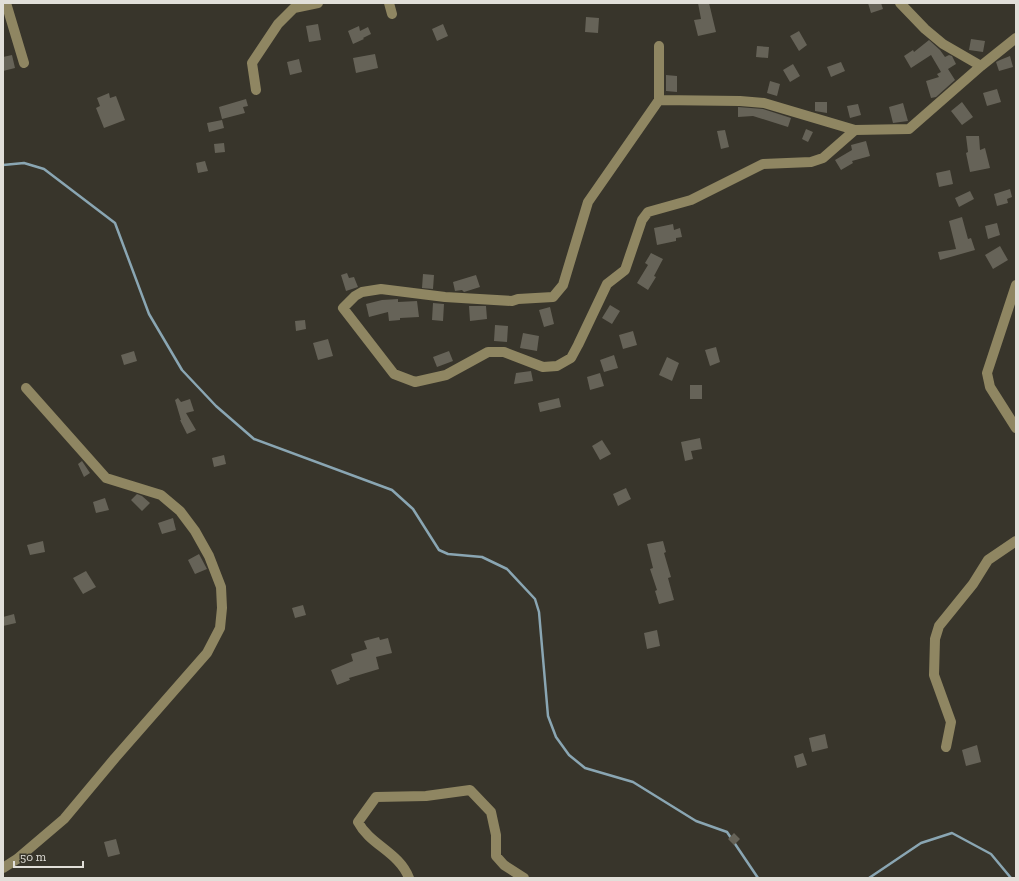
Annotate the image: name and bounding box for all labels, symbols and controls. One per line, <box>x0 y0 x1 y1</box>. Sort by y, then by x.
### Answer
scale bar <box>14 843 83 869</box>
text: 50 m <box>20 850 47 864</box>

